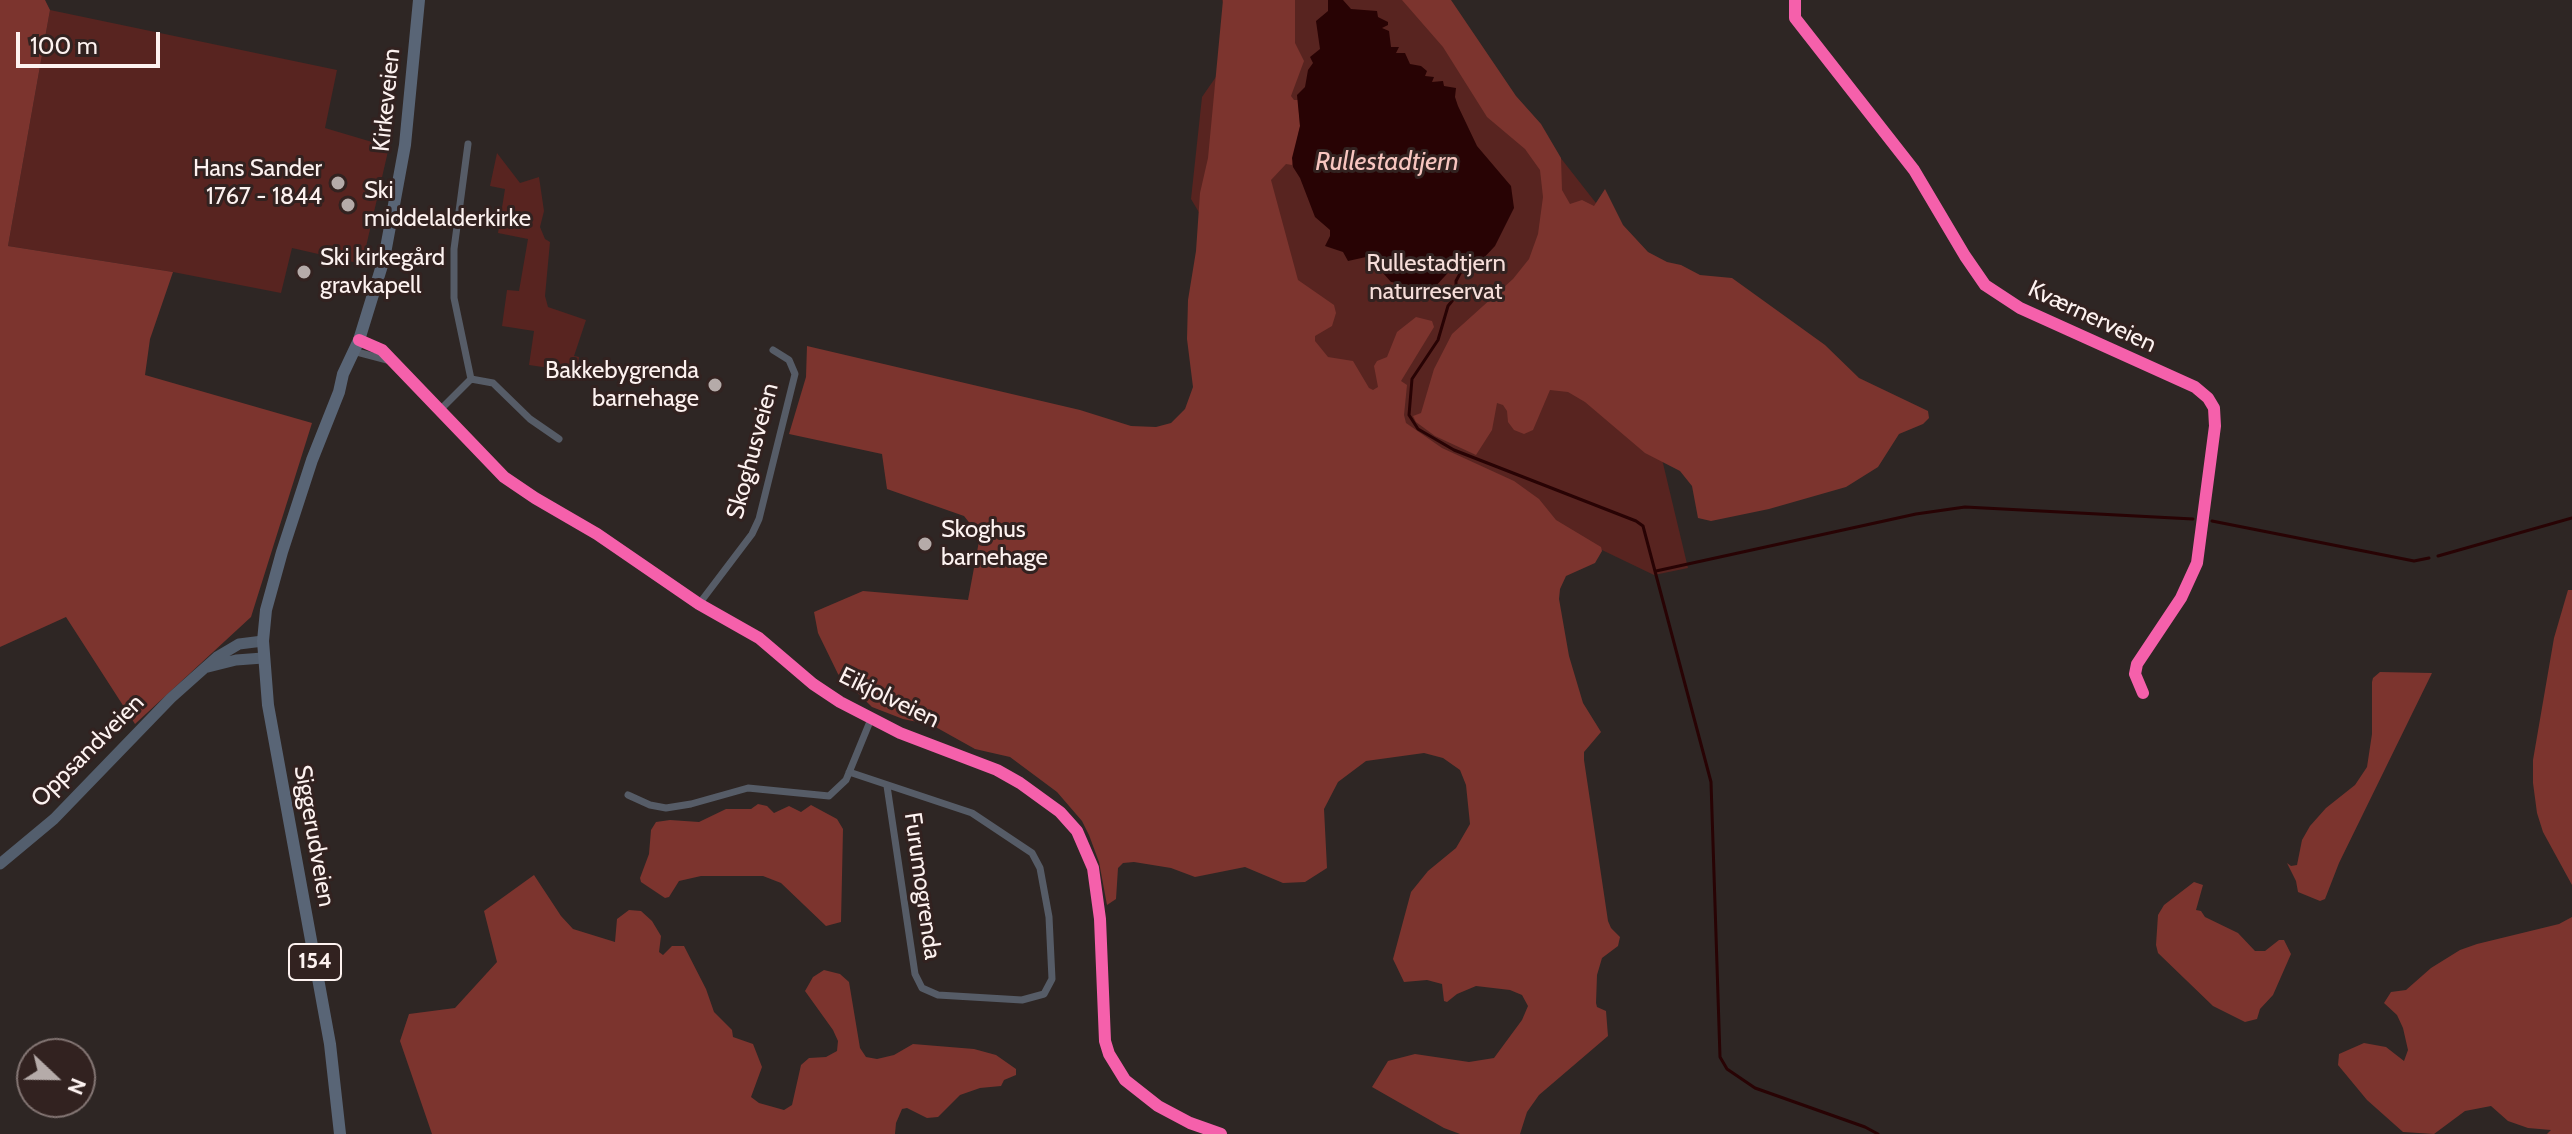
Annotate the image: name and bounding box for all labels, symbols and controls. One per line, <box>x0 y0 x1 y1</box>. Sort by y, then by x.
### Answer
scale bar <box>20 16 164 66</box>
text: 100 m <box>30 31 98 60</box>
street label: Kirkeveien <box>367 47 407 153</box>
water label: Rullestadtjern <box>1315 146 1459 178</box>
place label: Hans Sander 1767 - 1844 <box>193 155 322 211</box>
marker: Hans Sander 1767 - 1844 <box>329 174 347 192</box>
place label: Ski middelalderkirke <box>364 177 531 233</box>
marker: Ski middelalderkirke <box>339 196 357 214</box>
place label: Ski kirkegård gravkapell <box>320 244 445 300</box>
park label: Rullestadtjern naturreservat <box>1366 250 1506 306</box>
marker: Ski kirkegård gravkapell <box>295 263 313 281</box>
street label: Kværnerveien <box>2023 275 2161 359</box>
place label: Bakkebygrenda barnehage <box>545 357 699 413</box>
marker: Bakkebygrenda barnehage <box>706 376 724 394</box>
street label: Skoghusveien <box>721 380 785 522</box>
place label: Skoghus barnehage <box>941 516 1048 572</box>
marker: Skoghus barnehage <box>916 535 934 553</box>
street label: Eikjolveien <box>834 661 944 735</box>
street label: Oppsandveien <box>26 689 150 813</box>
street label: Siggerudveien <box>287 763 341 909</box>
street label: Furumogrenda <box>897 811 947 961</box>
road number: 154 <box>289 944 341 980</box>
north arrow <box>16 1038 96 1118</box>
text: N <box>61 1074 92 1099</box>

